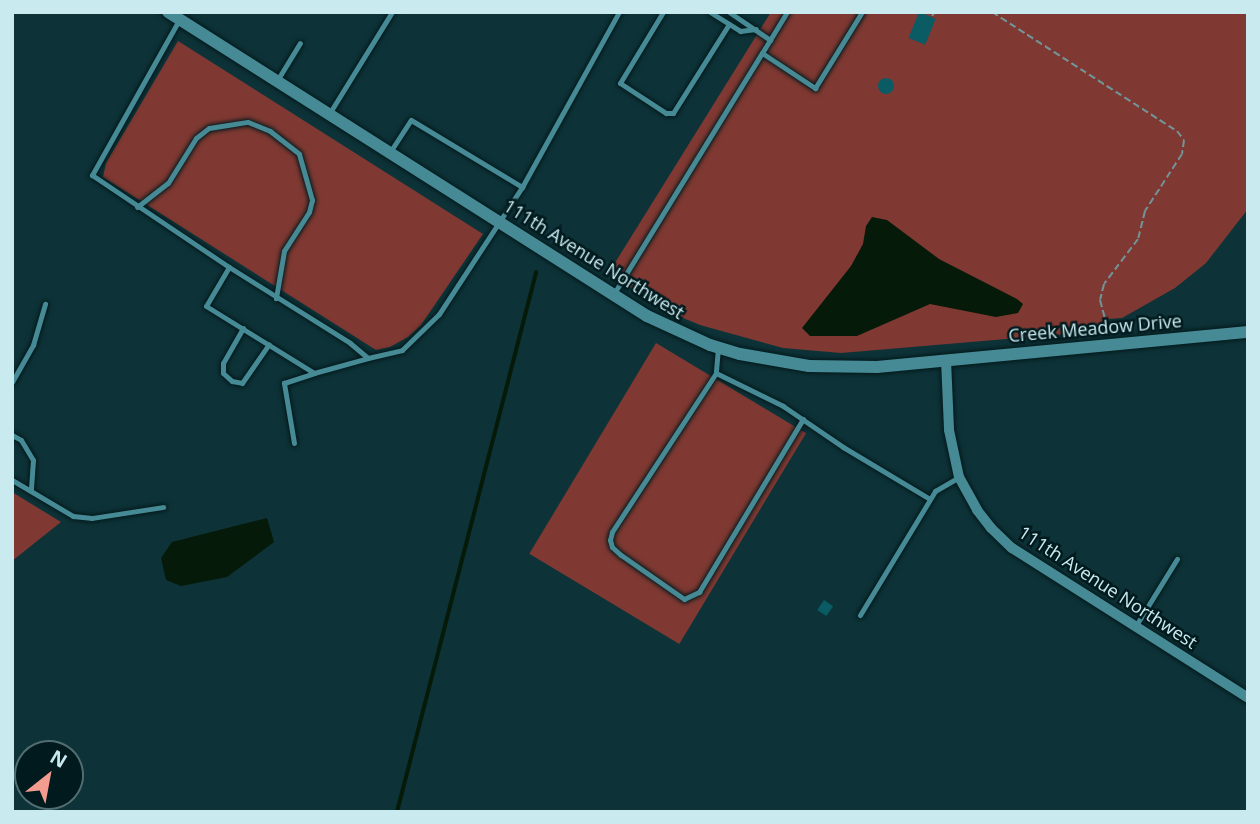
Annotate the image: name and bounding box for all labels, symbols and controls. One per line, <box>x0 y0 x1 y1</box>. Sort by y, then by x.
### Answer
street label: 111th Avenue Northwest <box>500 195 688 323</box>
street label: Creek Meadow Drive <box>1007 310 1183 346</box>
street label: 111th Avenue Northwest <box>1015 521 1201 653</box>
north arrow <box>14 740 84 810</box>
text: N <box>45 744 72 774</box>

